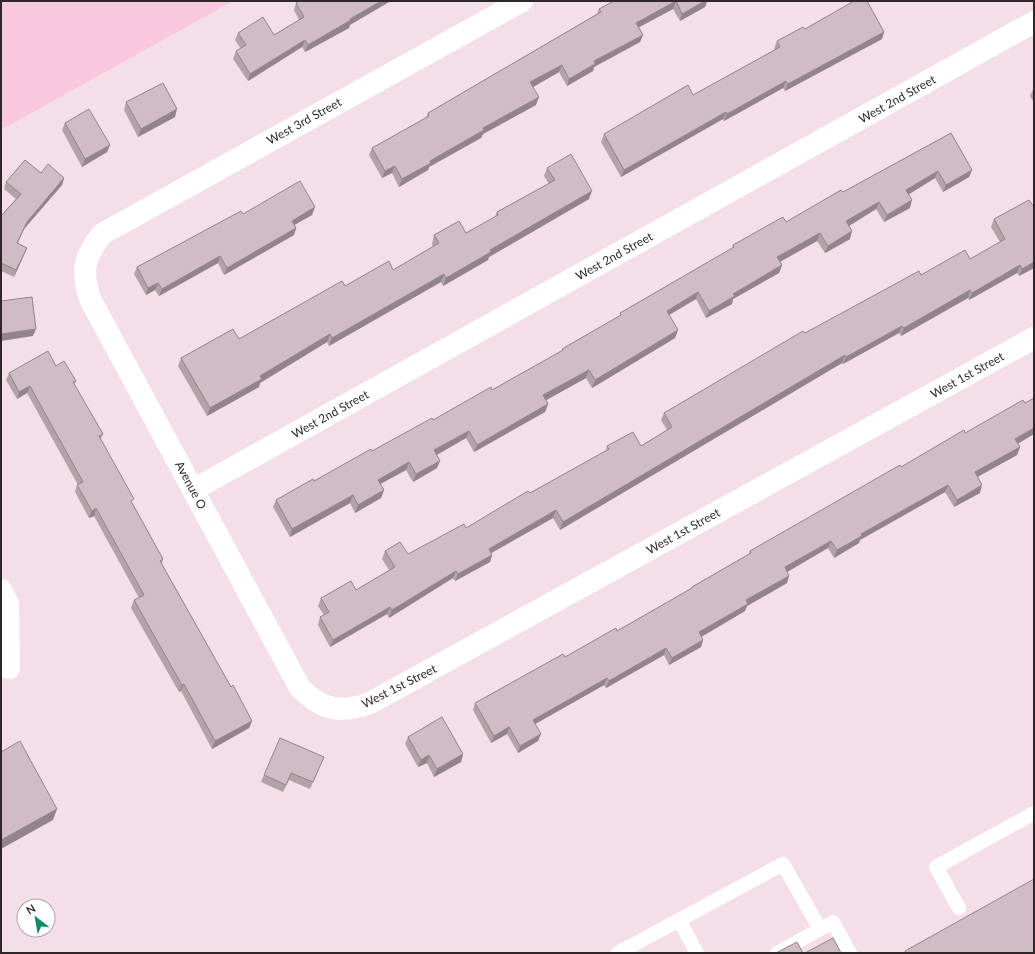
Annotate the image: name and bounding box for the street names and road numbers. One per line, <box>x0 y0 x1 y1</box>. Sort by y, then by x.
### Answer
street label: West 2nd Street <box>856 71 939 126</box>
street label: West 3rd Street <box>264 94 345 148</box>
street label: West 2nd Street <box>573 228 656 283</box>
street label: West 1st Street <box>928 348 1007 401</box>
street label: West 2nd Street <box>289 386 372 441</box>
street label: Avenue O <box>172 458 210 512</box>
street label: West 1st Street <box>644 504 723 557</box>
street label: West 1st Street <box>359 660 439 711</box>

